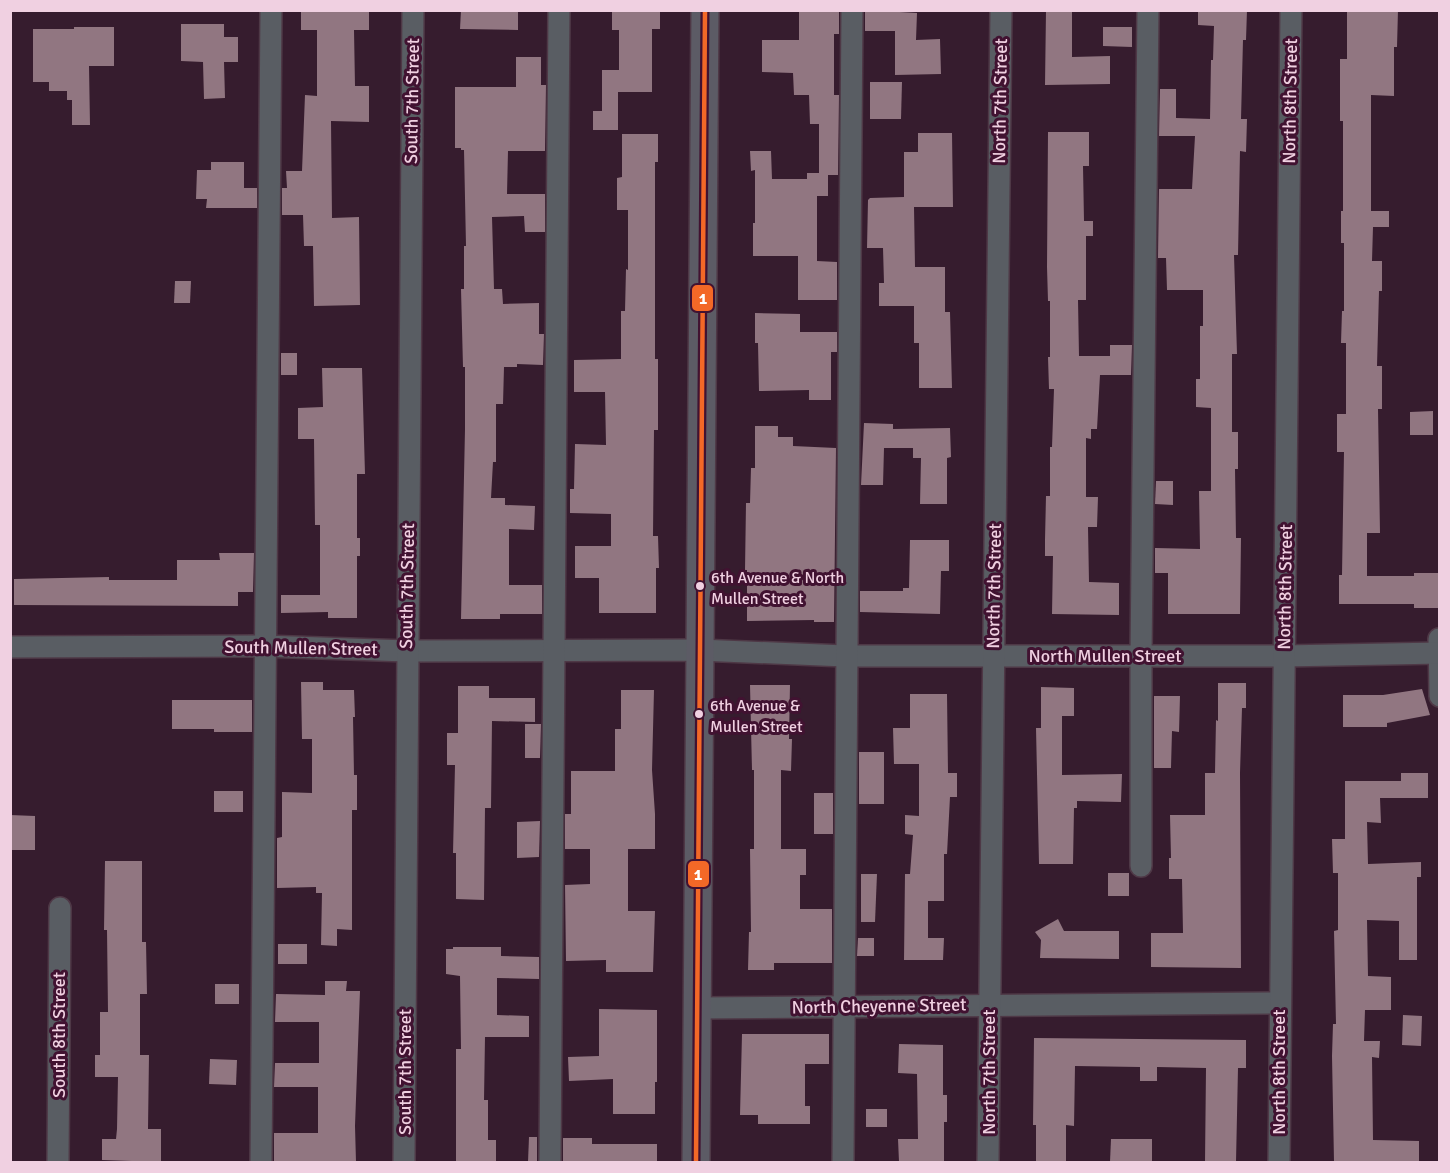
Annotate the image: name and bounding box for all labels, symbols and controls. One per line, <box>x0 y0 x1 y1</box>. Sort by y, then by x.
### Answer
street label: South 7th Street <box>400 38 424 164</box>
street label: North 7th Street <box>988 38 1012 164</box>
street label: North 8th Street <box>1278 38 1302 164</box>
line badge: 1 <box>691 284 714 312</box>
text: 1 <box>699 289 708 309</box>
street label: South 7th Street <box>395 523 419 649</box>
street label: North 7th Street <box>982 523 1006 649</box>
street label: North 8th Street <box>1273 524 1297 650</box>
place label: 6th Avenue & North Mullen Street <box>711 568 844 609</box>
marker: 6th Avenue & North Mullen Street <box>694 580 706 592</box>
street label: South Mullen Street <box>224 636 378 660</box>
street label: North Mullen Street <box>1029 645 1181 667</box>
place label: 6th Avenue & Mullen Street <box>710 696 803 737</box>
marker: 6th Avenue & Mullen Street <box>693 708 705 720</box>
line badge: 1 <box>687 860 710 888</box>
text: 1 <box>694 865 703 885</box>
street label: South 8th Street <box>48 972 70 1098</box>
street label: North Cheyenne Street <box>791 993 967 1019</box>
street label: South 7th Street <box>394 1009 416 1135</box>
street label: North 7th Street <box>978 1009 1000 1135</box>
street label: North 8th Street <box>1268 1009 1290 1135</box>

